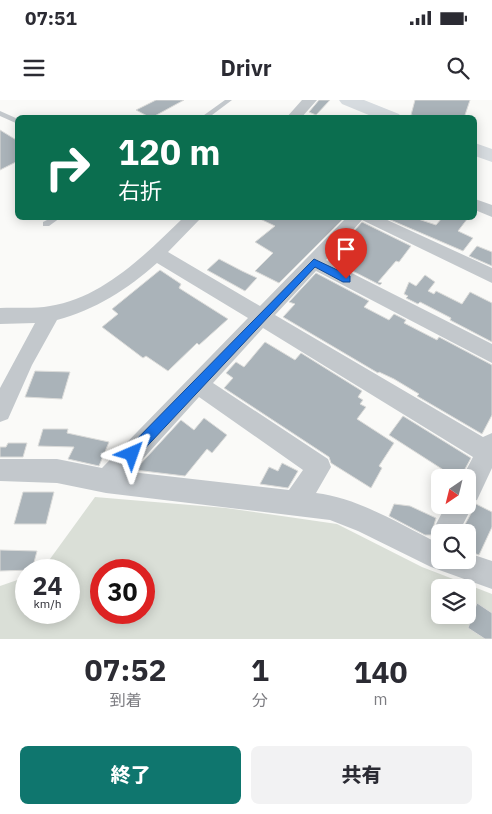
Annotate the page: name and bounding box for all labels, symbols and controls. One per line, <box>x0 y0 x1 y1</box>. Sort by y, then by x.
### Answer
text: 07:51 <box>25 6 77 30</box>
text: Drivr <box>220 53 272 82</box>
icon: menu <box>20 54 48 82</box>
icon: search <box>444 54 472 82</box>
text: 120 m <box>118 129 221 175</box>
icon: right <box>35 135 100 200</box>
text: 右折 <box>118 176 162 205</box>
pin <box>325 228 367 279</box>
icon: arrive <box>332 235 360 263</box>
position arrow <box>105 427 157 479</box>
north arrow <box>431 469 476 514</box>
map controls <box>431 469 476 624</box>
button: search <box>431 524 476 569</box>
speed limit sign: 30 <box>90 559 155 624</box>
text: 24 <box>32 569 63 602</box>
button: layers <box>431 579 476 624</box>
text: km/h <box>33 596 62 611</box>
text: 07:52 <box>85 650 166 689</box>
text: 1 <box>251 650 269 689</box>
text: 140 <box>353 652 407 691</box>
text: m <box>373 689 387 709</box>
text: 到着 <box>109 690 141 710</box>
text: 分 <box>252 690 268 710</box>
button: 終了 <box>20 746 241 804</box>
button: 共有 <box>251 746 472 804</box>

